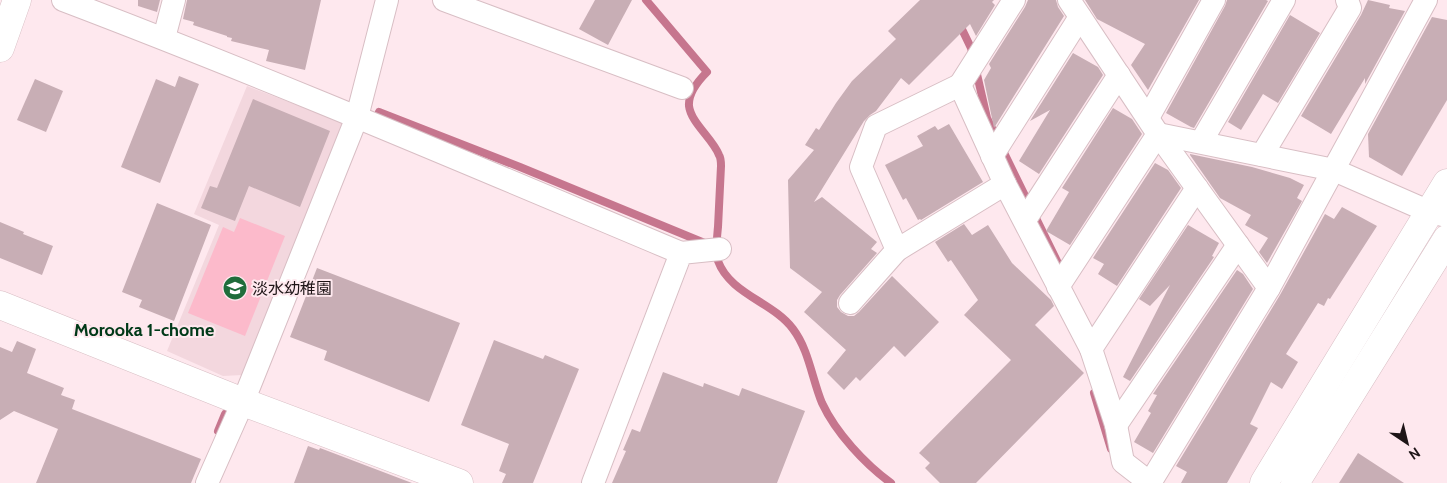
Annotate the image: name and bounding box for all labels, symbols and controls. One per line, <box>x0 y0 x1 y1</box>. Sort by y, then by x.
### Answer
school or university icon: 淡水幼稚園 <box>222 275 248 301</box>
place label: 淡水幼稚園 <box>252 279 332 298</box>
district label: Morooka 1-chome <box>74 319 214 341</box>
north arrow <box>1382 418 1432 468</box>
text: N <box>1405 443 1424 464</box>

